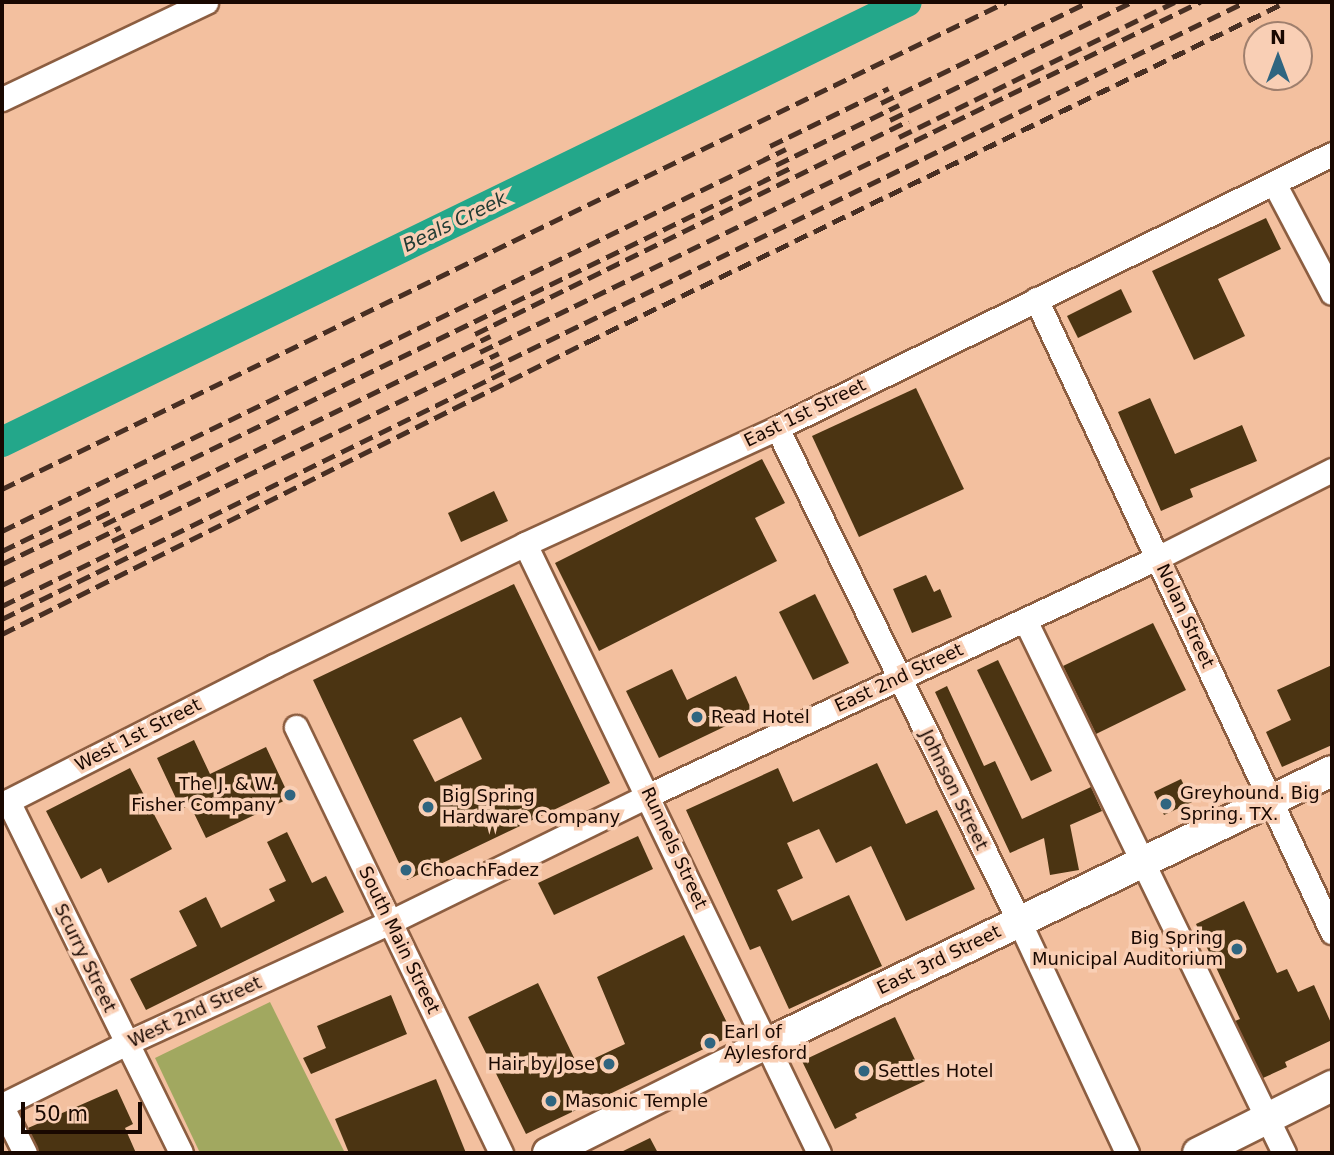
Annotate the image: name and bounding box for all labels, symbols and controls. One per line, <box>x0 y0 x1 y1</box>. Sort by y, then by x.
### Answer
north arrow <box>1243 21 1313 91</box>
text: N <box>1270 26 1286 48</box>
water label: Beals Creek <box>399 187 511 257</box>
street label: East 1st Street <box>741 374 869 452</box>
street label: Nolan Street <box>1151 561 1219 671</box>
street label: East 2nd Street <box>831 639 967 717</box>
street label: West 1st Street <box>71 694 205 776</box>
place label: Read Hotel <box>711 706 810 728</box>
marker: Read Hotel <box>689 709 705 725</box>
street label: Johnson Street <box>916 726 992 854</box>
place label: The J. & W. Fisher Company <box>131 774 276 816</box>
place label: Greyhound. Big Spring. TX. <box>1180 783 1320 826</box>
street label: Runnels Street <box>636 784 712 912</box>
place label: Big Spring Hardware Company <box>442 786 620 828</box>
marker: The J. & W. Fisher Company <box>282 787 298 803</box>
marker: Greyhound. Big Spring. TX. <box>1158 796 1174 812</box>
marker: Big Spring Hardware Company <box>420 799 436 815</box>
place label: ChoachFadez <box>420 859 539 881</box>
marker: ChoachFadez <box>398 862 414 878</box>
street label: South Main Street <box>354 863 444 1017</box>
street label: Scurry Street <box>49 900 121 1016</box>
street label: East 3rd Street <box>874 921 1004 999</box>
place label: Big Spring Municipal Auditorium <box>1032 928 1223 970</box>
marker: Big Spring Municipal Auditorium <box>1229 941 1245 957</box>
street label: West 2nd Street <box>125 972 265 1052</box>
place label: Earl of Aylesford <box>724 1022 807 1064</box>
marker: Earl of Aylesford <box>702 1035 718 1051</box>
place label: Hair by Jose <box>488 1053 595 1075</box>
marker: Hair by Jose <box>601 1056 617 1072</box>
place label: Settles Hotel <box>878 1060 993 1082</box>
marker: Settles Hotel <box>856 1063 872 1079</box>
scale bar <box>24 1088 145 1132</box>
place label: Masonic Temple <box>565 1090 708 1112</box>
marker: Masonic Temple <box>543 1093 559 1109</box>
text: 50 m <box>34 1102 88 1126</box>

